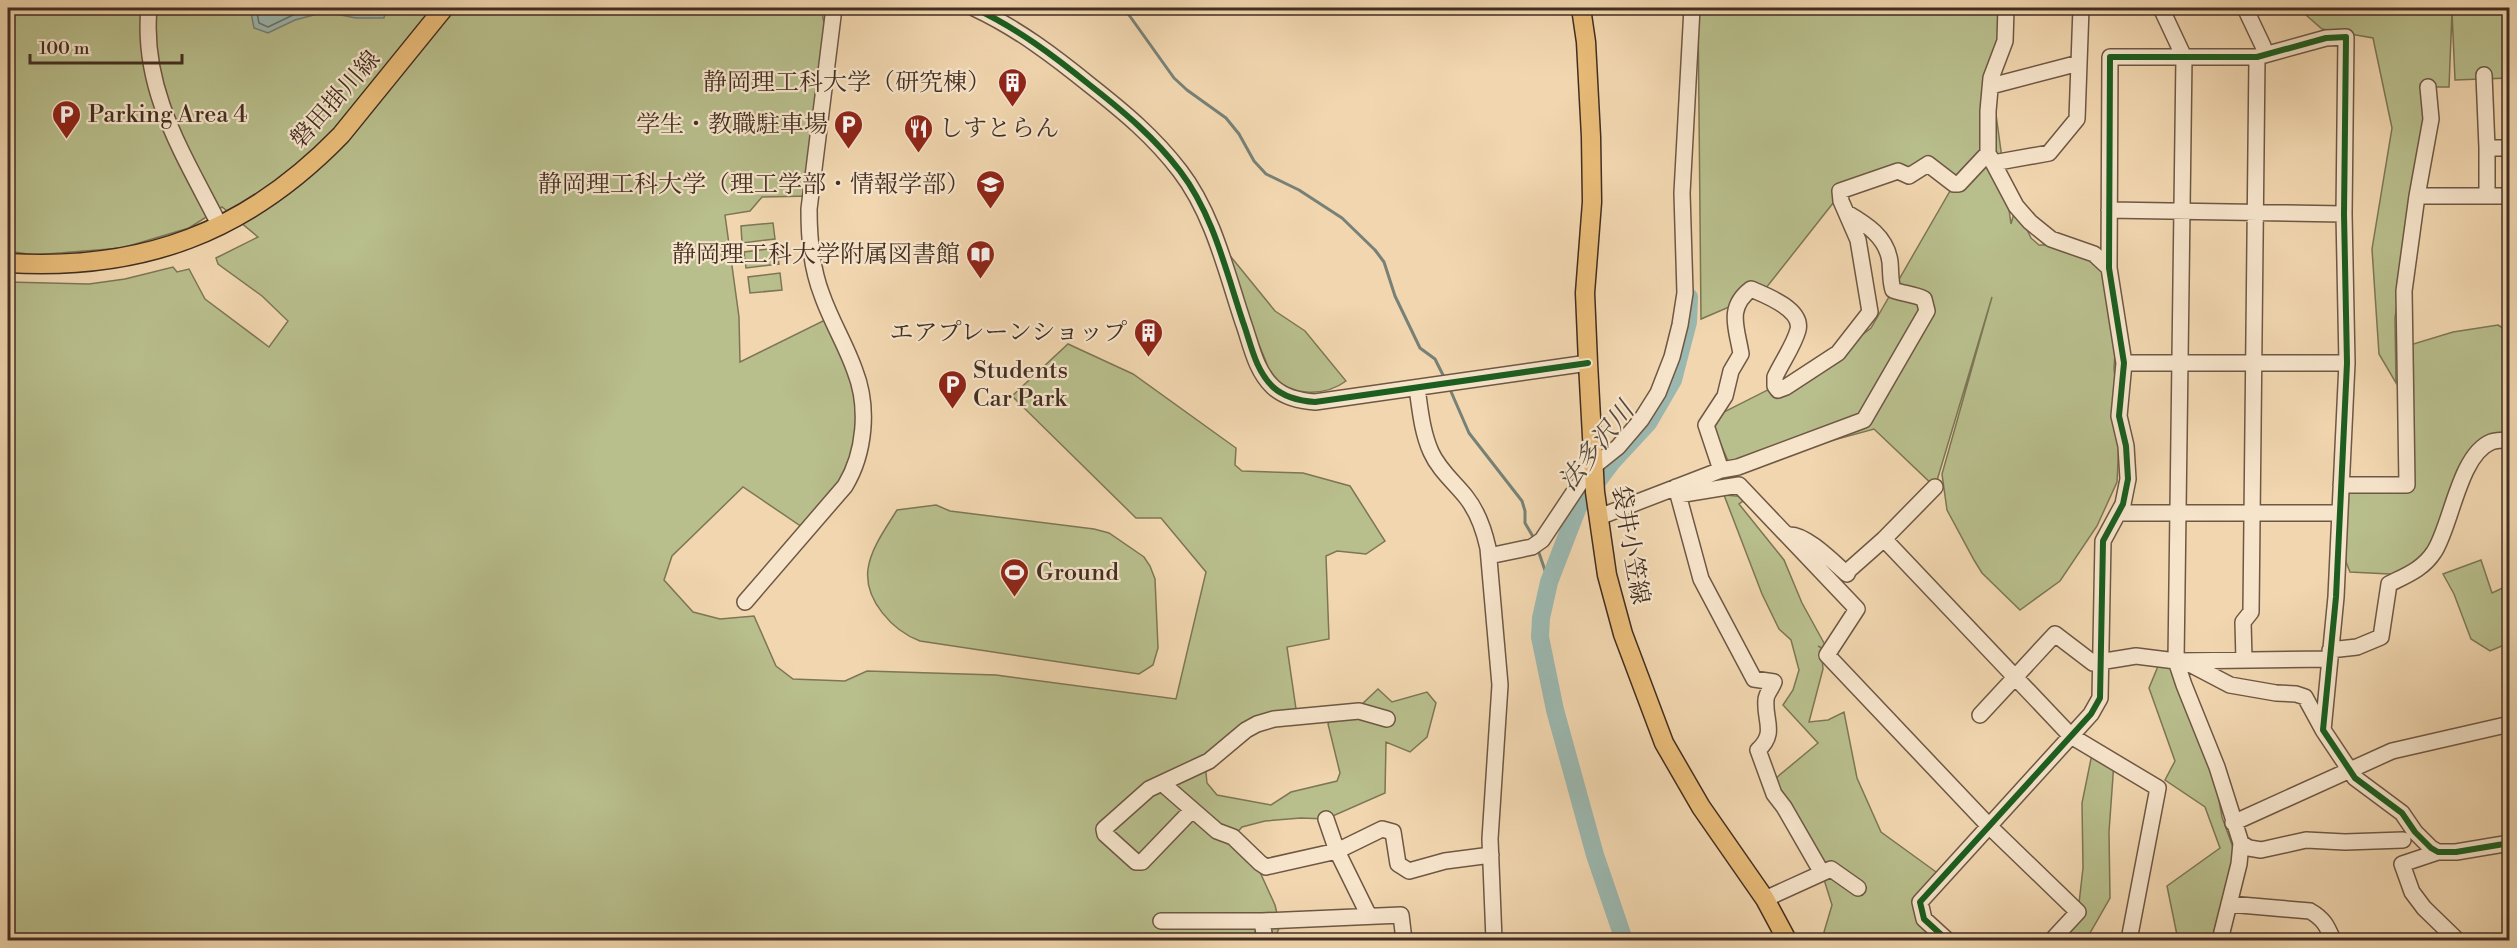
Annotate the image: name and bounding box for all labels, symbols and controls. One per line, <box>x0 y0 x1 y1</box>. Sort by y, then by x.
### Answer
scale bar <box>30 27 182 65</box>
text: 100 m <box>39 37 90 60</box>
street label: 磐田掛川線 <box>284 45 387 154</box>
building icon: 静岡理工科大学（研究棟） <box>996 66 1028 108</box>
place label: 静岡理工科大学（研究棟） <box>703 68 991 98</box>
parking icon: Parking Area 4 <box>51 98 83 140</box>
place label: Parking Area 4 <box>88 100 248 130</box>
parking icon: 学生・教職駐車場 <box>833 108 865 150</box>
place label: 学生・教職駐車場 <box>636 110 828 140</box>
restaurant icon: しすとらん <box>902 112 934 154</box>
place label: しすとらん <box>939 114 1059 144</box>
school or university icon: 静岡理工科大学（理工学部・情報学部） <box>975 168 1007 210</box>
place label: 静岡理工科大学（理工学部・情報学部） <box>538 170 970 200</box>
library icon: 静岡理工科大学附属図書館 <box>965 238 997 280</box>
place label: 静岡理工科大学附属図書館 <box>672 240 960 270</box>
building icon: エアプレーンショップ <box>1132 316 1164 358</box>
place label: エアプレーンショップ <box>890 318 1127 348</box>
place label: Students Car Park <box>973 356 1068 414</box>
parking icon: Students Car Park <box>936 368 968 410</box>
water label: 法多沢川 <box>1552 393 1643 497</box>
street label: 袋井小笠線 <box>1605 483 1655 607</box>
sports icon: Ground <box>999 556 1031 598</box>
place label: Ground <box>1036 558 1119 588</box>

